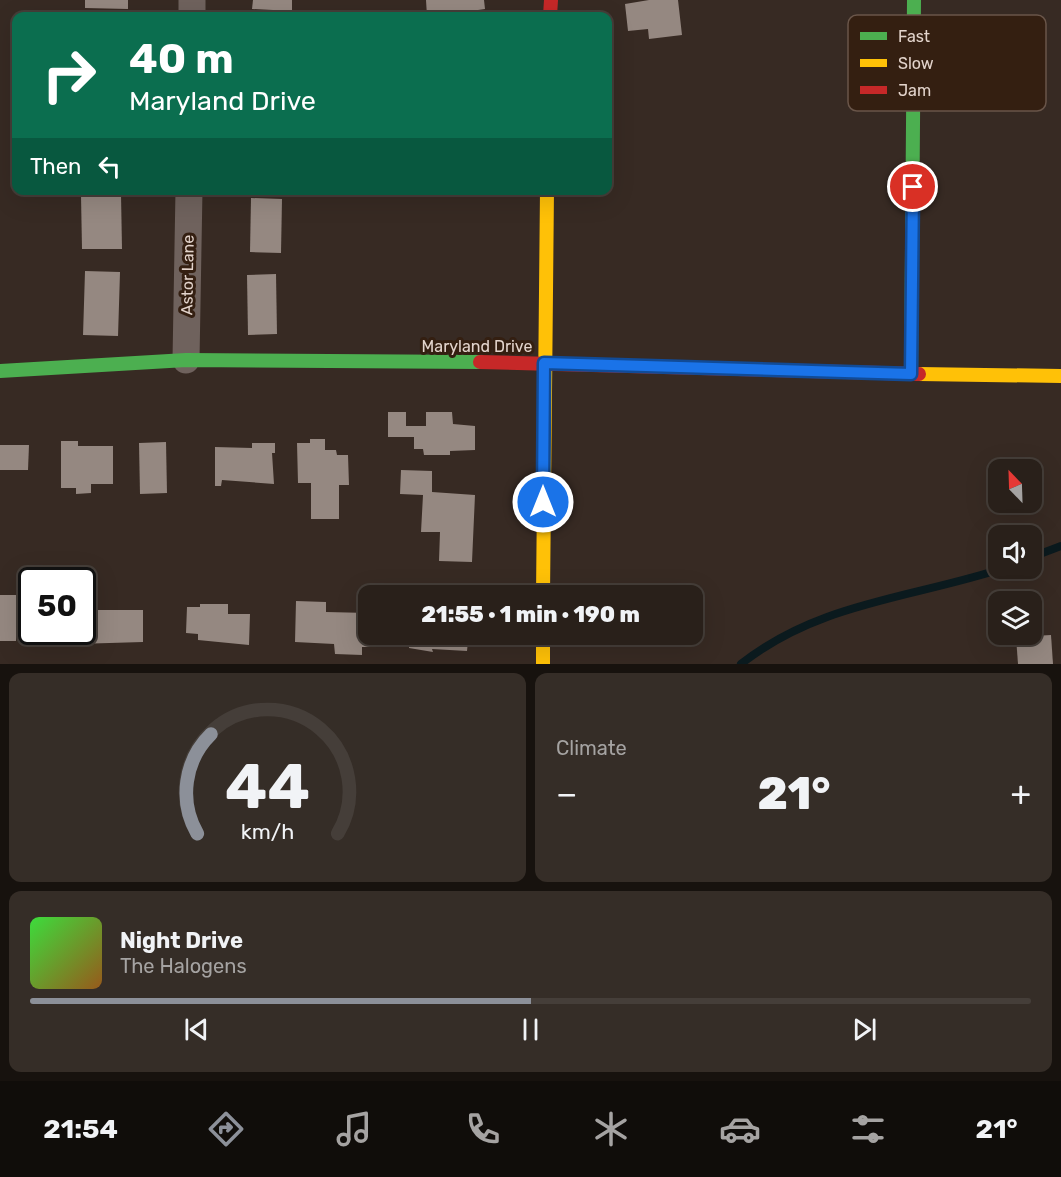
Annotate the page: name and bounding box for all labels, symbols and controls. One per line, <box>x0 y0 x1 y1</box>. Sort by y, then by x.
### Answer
legend <box>848 15 1046 111</box>
text: Fast <box>898 27 930 46</box>
text: 40 m <box>129 34 234 84</box>
icon: right <box>30 36 108 114</box>
text: Slow <box>898 54 934 73</box>
text: Jam <box>898 81 931 100</box>
text: Maryland Drive <box>129 85 316 117</box>
icon: left <box>93 150 126 183</box>
text: Then <box>30 153 81 180</box>
pin <box>887 161 938 212</box>
icon: arrive <box>896 170 929 203</box>
street label: Astor Lane <box>177 235 198 315</box>
street label: Maryland Drive <box>422 337 532 356</box>
north arrow <box>988 459 1042 513</box>
map controls <box>988 459 1042 645</box>
position arrow <box>511 470 575 534</box>
button: sound <box>988 525 1042 579</box>
speed limit sign: 50 <box>18 567 96 645</box>
button: layers <box>988 591 1042 645</box>
text: 21:55 · 1 min · 190 m <box>421 601 640 628</box>
text: Climate <box>556 736 627 760</box>
text: 44 <box>225 750 310 824</box>
text: 21° <box>757 767 830 820</box>
text: − <box>556 774 577 813</box>
text: + <box>1010 774 1031 813</box>
text: km/h <box>241 820 294 845</box>
text: Night Drive <box>120 927 243 954</box>
text: The Halogens <box>120 954 247 978</box>
icon: previous <box>180 1013 213 1046</box>
icon: pause <box>514 1013 547 1046</box>
icon: next <box>848 1013 881 1046</box>
icon: directions <box>205 1108 247 1150</box>
icon: music <box>333 1108 375 1150</box>
icon: phone <box>462 1108 504 1150</box>
icon: climate <box>590 1108 632 1150</box>
icon: car <box>719 1108 761 1150</box>
icon: filters <box>847 1108 889 1150</box>
text: 21:54 <box>43 1113 118 1145</box>
text: 21° <box>976 1113 1018 1145</box>

